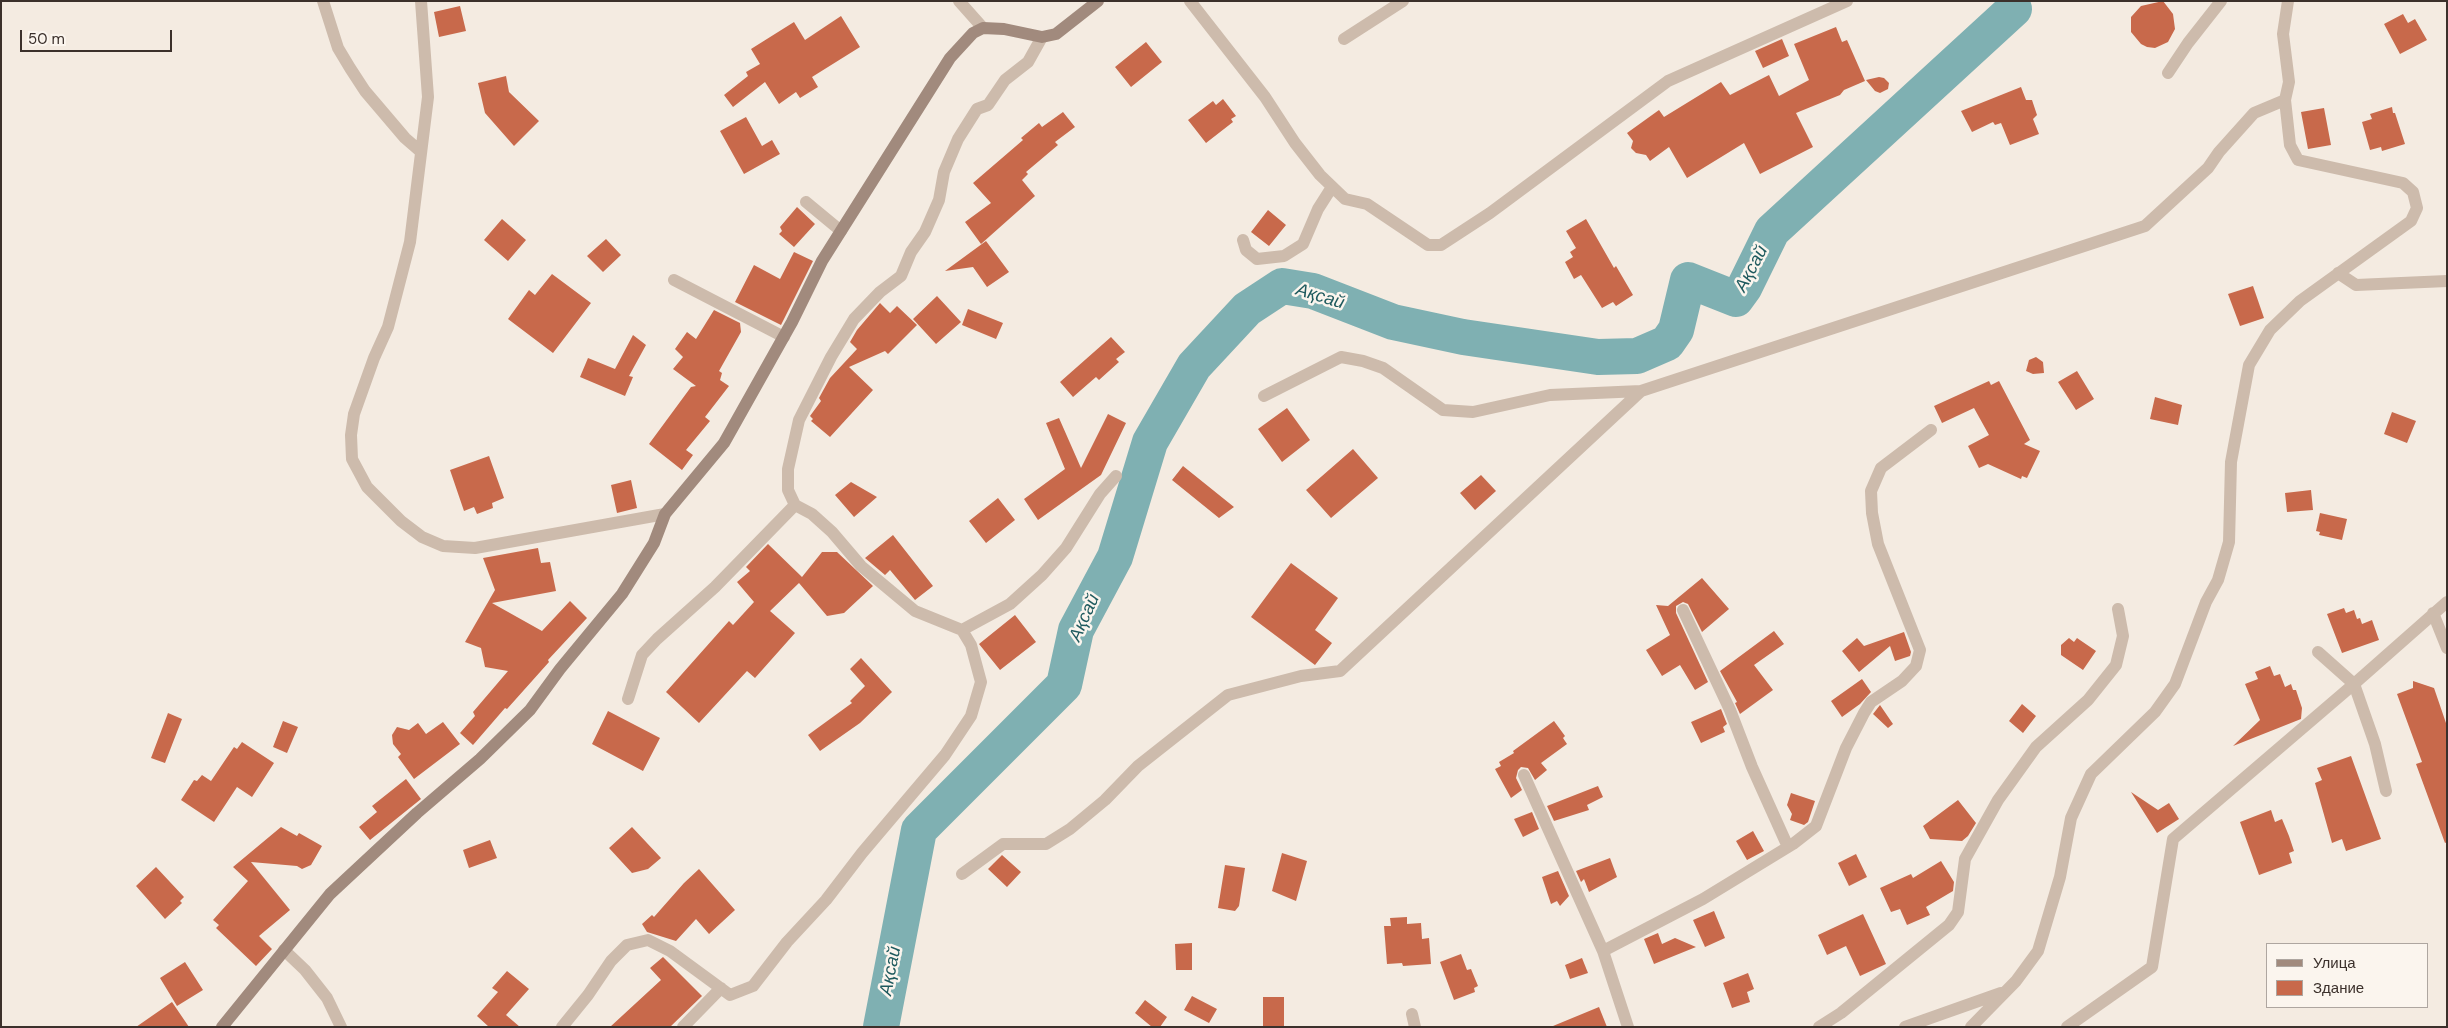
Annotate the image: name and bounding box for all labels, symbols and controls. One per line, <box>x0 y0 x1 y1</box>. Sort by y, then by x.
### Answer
scale bar <box>22 20 175 52</box>
text: 50 m <box>28 29 65 49</box>
water label: Ақсай <box>1731 242 1773 296</box>
water label: Ақсай <box>1293 279 1347 315</box>
water label: Ақсай <box>1065 591 1105 645</box>
legend <box>2266 943 2428 1008</box>
water label: Ақсай <box>876 945 906 997</box>
text: Улица <box>2313 953 2356 973</box>
text: Здание <box>2313 978 2364 998</box>

